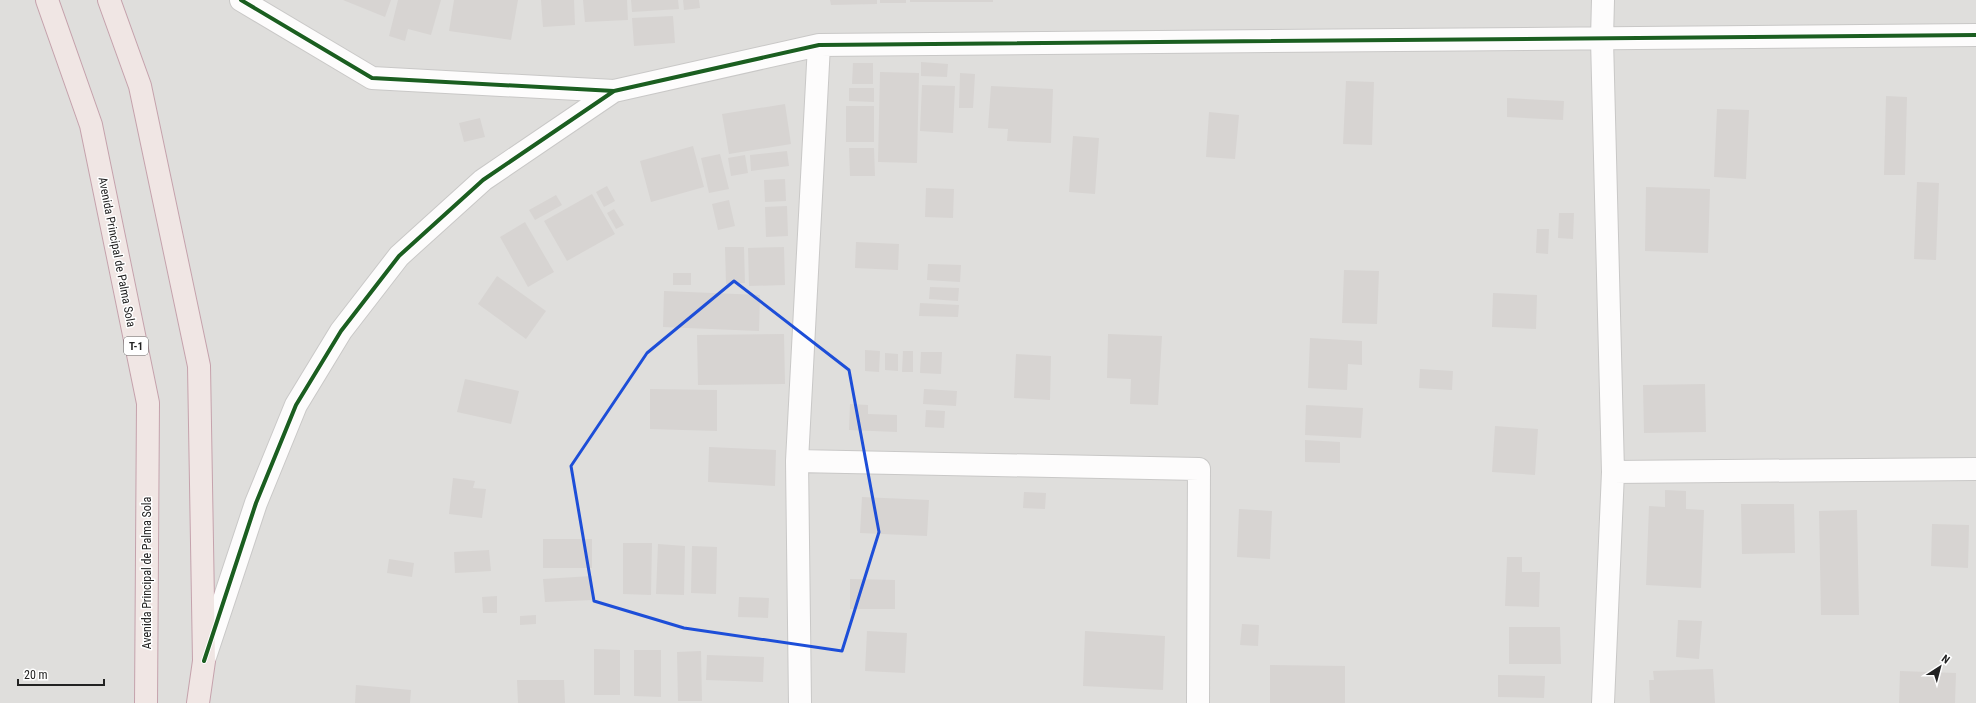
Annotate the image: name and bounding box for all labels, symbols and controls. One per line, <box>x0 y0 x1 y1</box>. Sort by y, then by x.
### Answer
street label: Avenida Principal de Palma Sola <box>96 176 138 328</box>
road number: T-1 <box>124 337 148 355</box>
street label: Avenida Principal de Palma Sola <box>140 497 154 649</box>
north arrow <box>1920 647 1960 687</box>
text: N <box>1939 652 1952 667</box>
scale bar <box>18 661 104 687</box>
text: 20 m <box>24 668 48 682</box>

